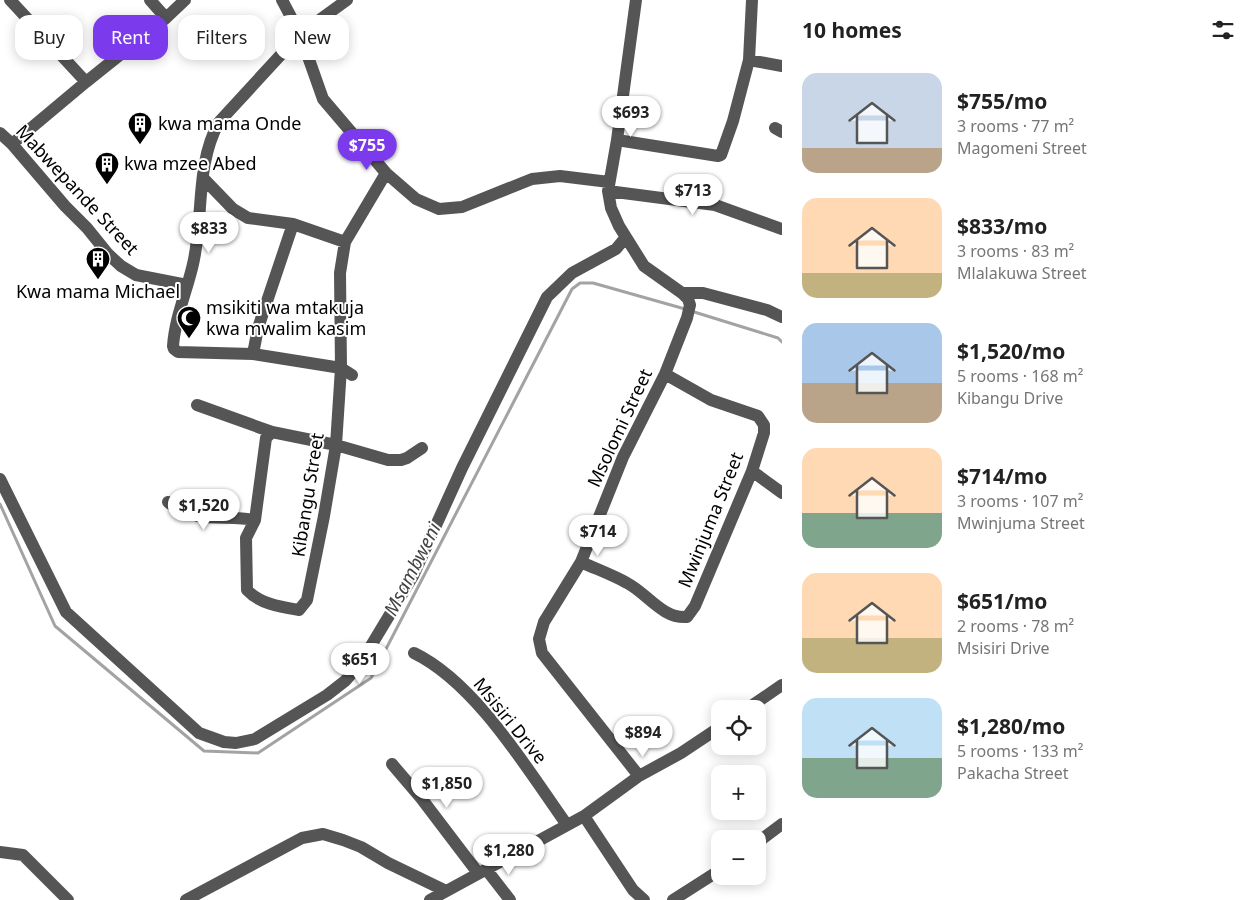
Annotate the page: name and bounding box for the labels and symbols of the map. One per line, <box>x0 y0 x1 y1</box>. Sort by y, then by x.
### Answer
pin: $693 <box>601 96 661 138</box>
building icon: kwa mama Onde <box>127 111 153 145</box>
place label: kwa mama Onde <box>158 111 301 135</box>
street label: Mabwepande Street <box>11 119 145 260</box>
pin: $755 <box>337 128 397 171</box>
building icon: kwa mzee Abed <box>94 151 120 185</box>
place label: kwa mzee Abed <box>124 151 257 175</box>
pin: $713 <box>663 174 723 216</box>
pin: $833 <box>179 212 239 254</box>
building icon: Kwa mama Michael <box>85 246 111 280</box>
place label: Kwa mama Michael <box>16 279 180 303</box>
place label: msikiti wa mtakuja kwa mwalim kasim <box>206 295 366 340</box>
mosque icon: msikiti wa mtakuja kwa mwalim kasim <box>176 305 202 339</box>
street label: Msolomi Street <box>581 364 657 491</box>
street label: Kibangu Street <box>285 431 329 559</box>
street label: Mwinjuma Street <box>672 448 748 591</box>
pin: $1,520 <box>163 488 245 531</box>
pin: $714 <box>568 514 628 557</box>
water label: Msambweni <box>377 517 447 620</box>
pin: $651 <box>330 642 390 685</box>
street label: Msisiri Drive <box>469 672 553 768</box>
pin: $894 <box>613 716 673 758</box>
pin: $1,850 <box>406 766 488 809</box>
pin: $1,280 <box>468 834 550 876</box>

